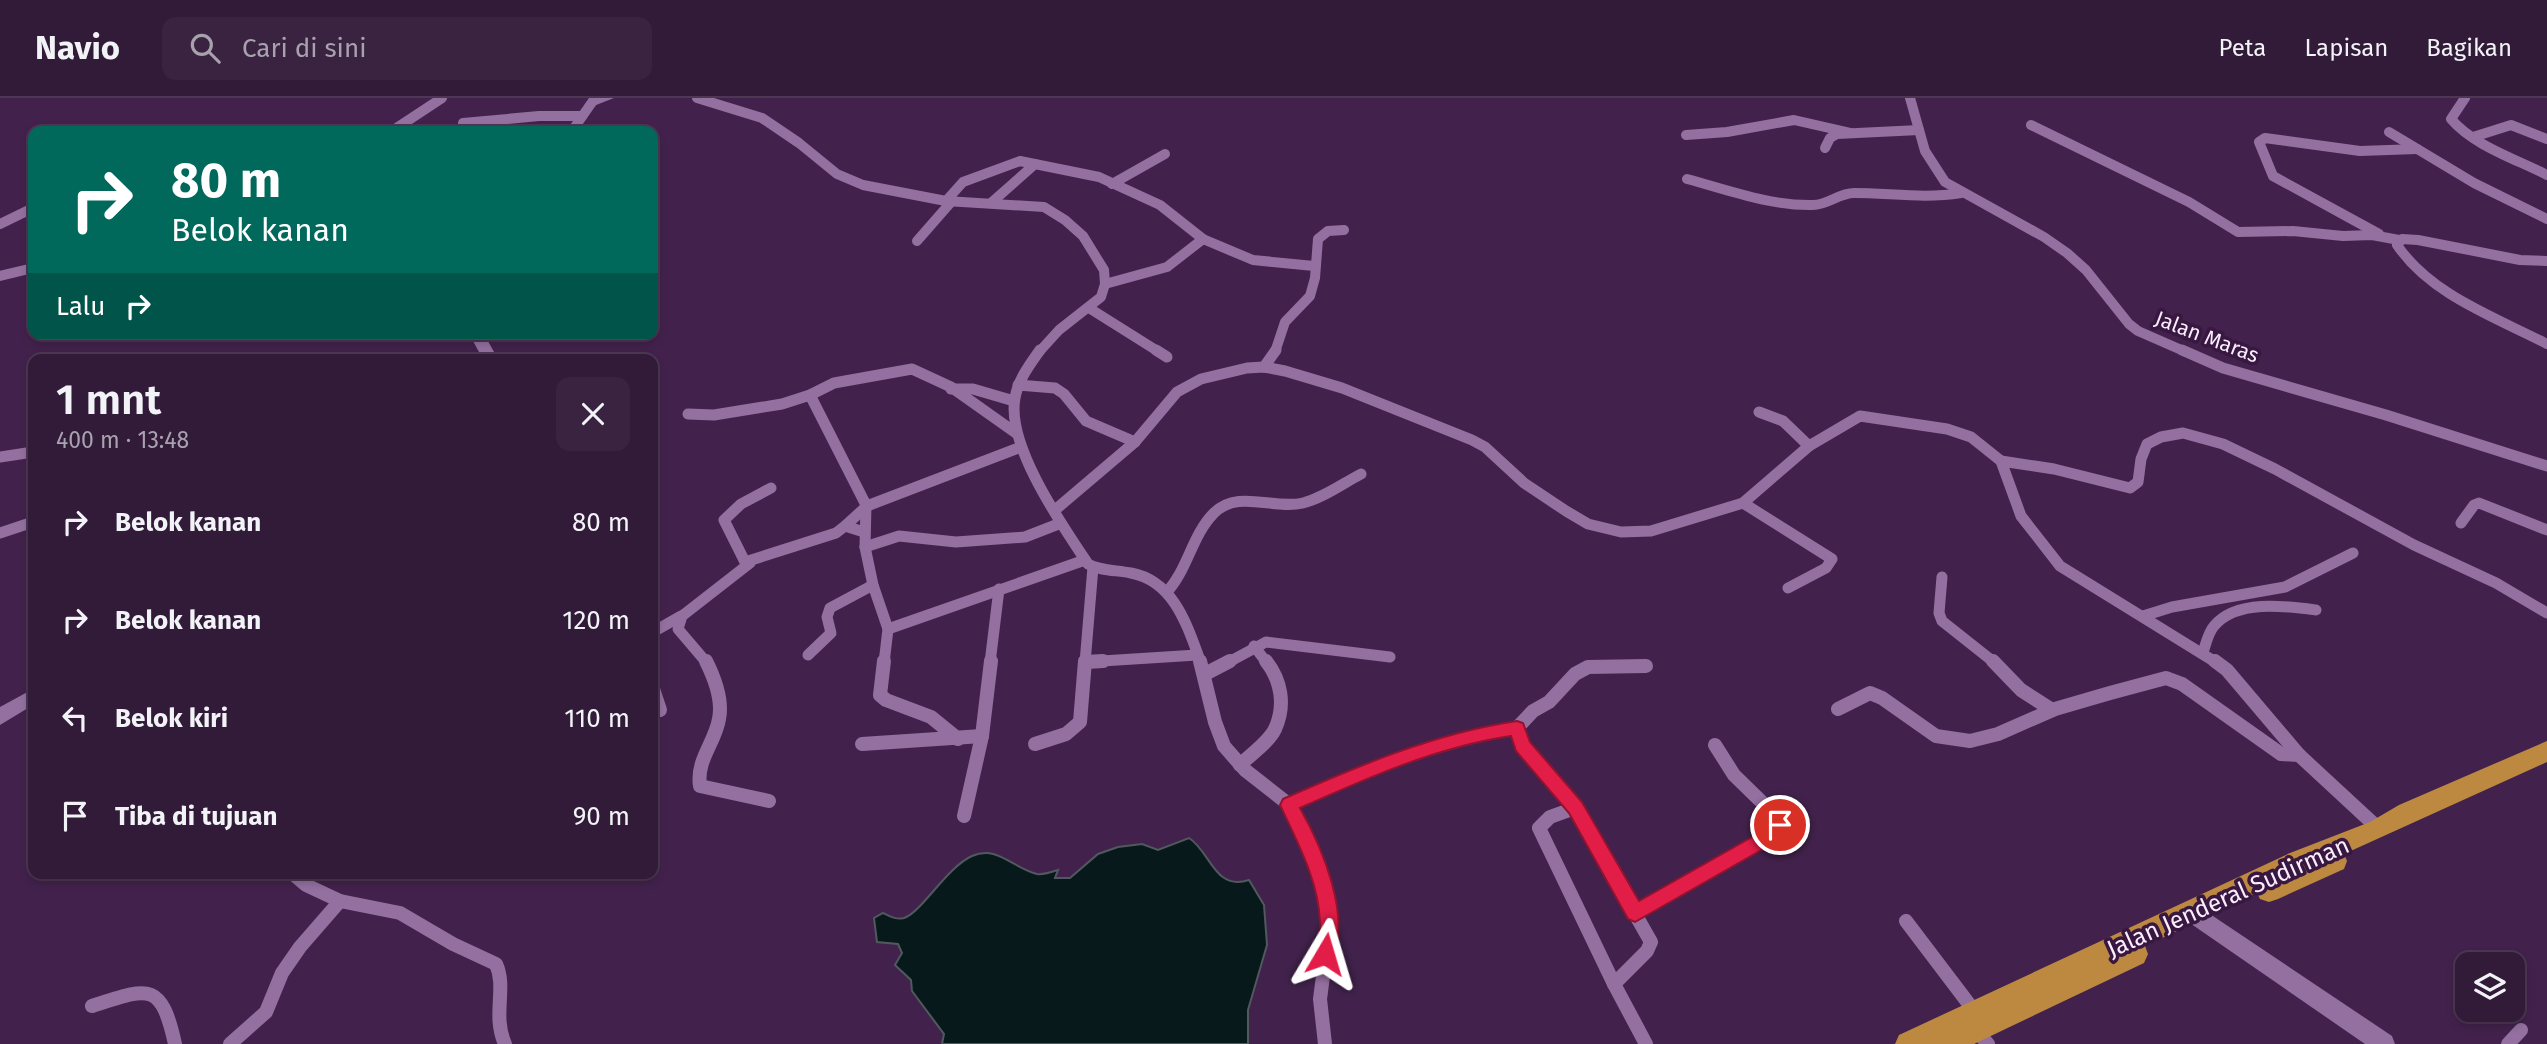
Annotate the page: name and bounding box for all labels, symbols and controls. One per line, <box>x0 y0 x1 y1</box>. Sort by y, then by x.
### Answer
search box <box>162 17 652 80</box>
text: Navio <box>35 28 120 68</box>
icon: search <box>186 29 224 67</box>
text: Cari di sini <box>242 33 367 64</box>
text: Peta <box>2219 34 2266 62</box>
text: Lapisan <box>2304 34 2388 62</box>
text: Bagikan <box>2426 34 2512 62</box>
text: 80 m <box>171 151 281 210</box>
icon: right <box>56 154 147 245</box>
text: Belok kanan <box>171 211 349 249</box>
icon: right <box>119 287 157 325</box>
text: Lalu <box>56 291 105 322</box>
street label: Jalan Maras <box>2151 305 2263 369</box>
text: 1 mnt <box>56 375 161 425</box>
button: close <box>556 377 630 451</box>
text: 400 m · 13:48 <box>56 426 189 454</box>
icon: right <box>56 503 94 541</box>
text: Belok kanan <box>115 507 261 538</box>
text: 80 m <box>572 507 630 538</box>
icon: right <box>56 601 94 639</box>
text: Belok kanan <box>115 605 261 636</box>
text: 120 m <box>562 605 630 636</box>
icon: left <box>56 699 94 737</box>
text: Belok kiri <box>115 703 228 734</box>
text: 110 m <box>564 703 630 734</box>
pin <box>1750 795 1810 855</box>
icon: arrive <box>56 797 94 835</box>
text: Tiba di tujuan <box>115 801 277 832</box>
text: 90 m <box>573 801 630 832</box>
icon: arrive <box>1761 806 1799 844</box>
street label: Jalan Jenderal Sudirman <box>2103 831 2353 963</box>
position arrow <box>1288 917 1362 991</box>
map controls <box>2455 952 2525 1022</box>
button: layers <box>2455 952 2525 1022</box>

